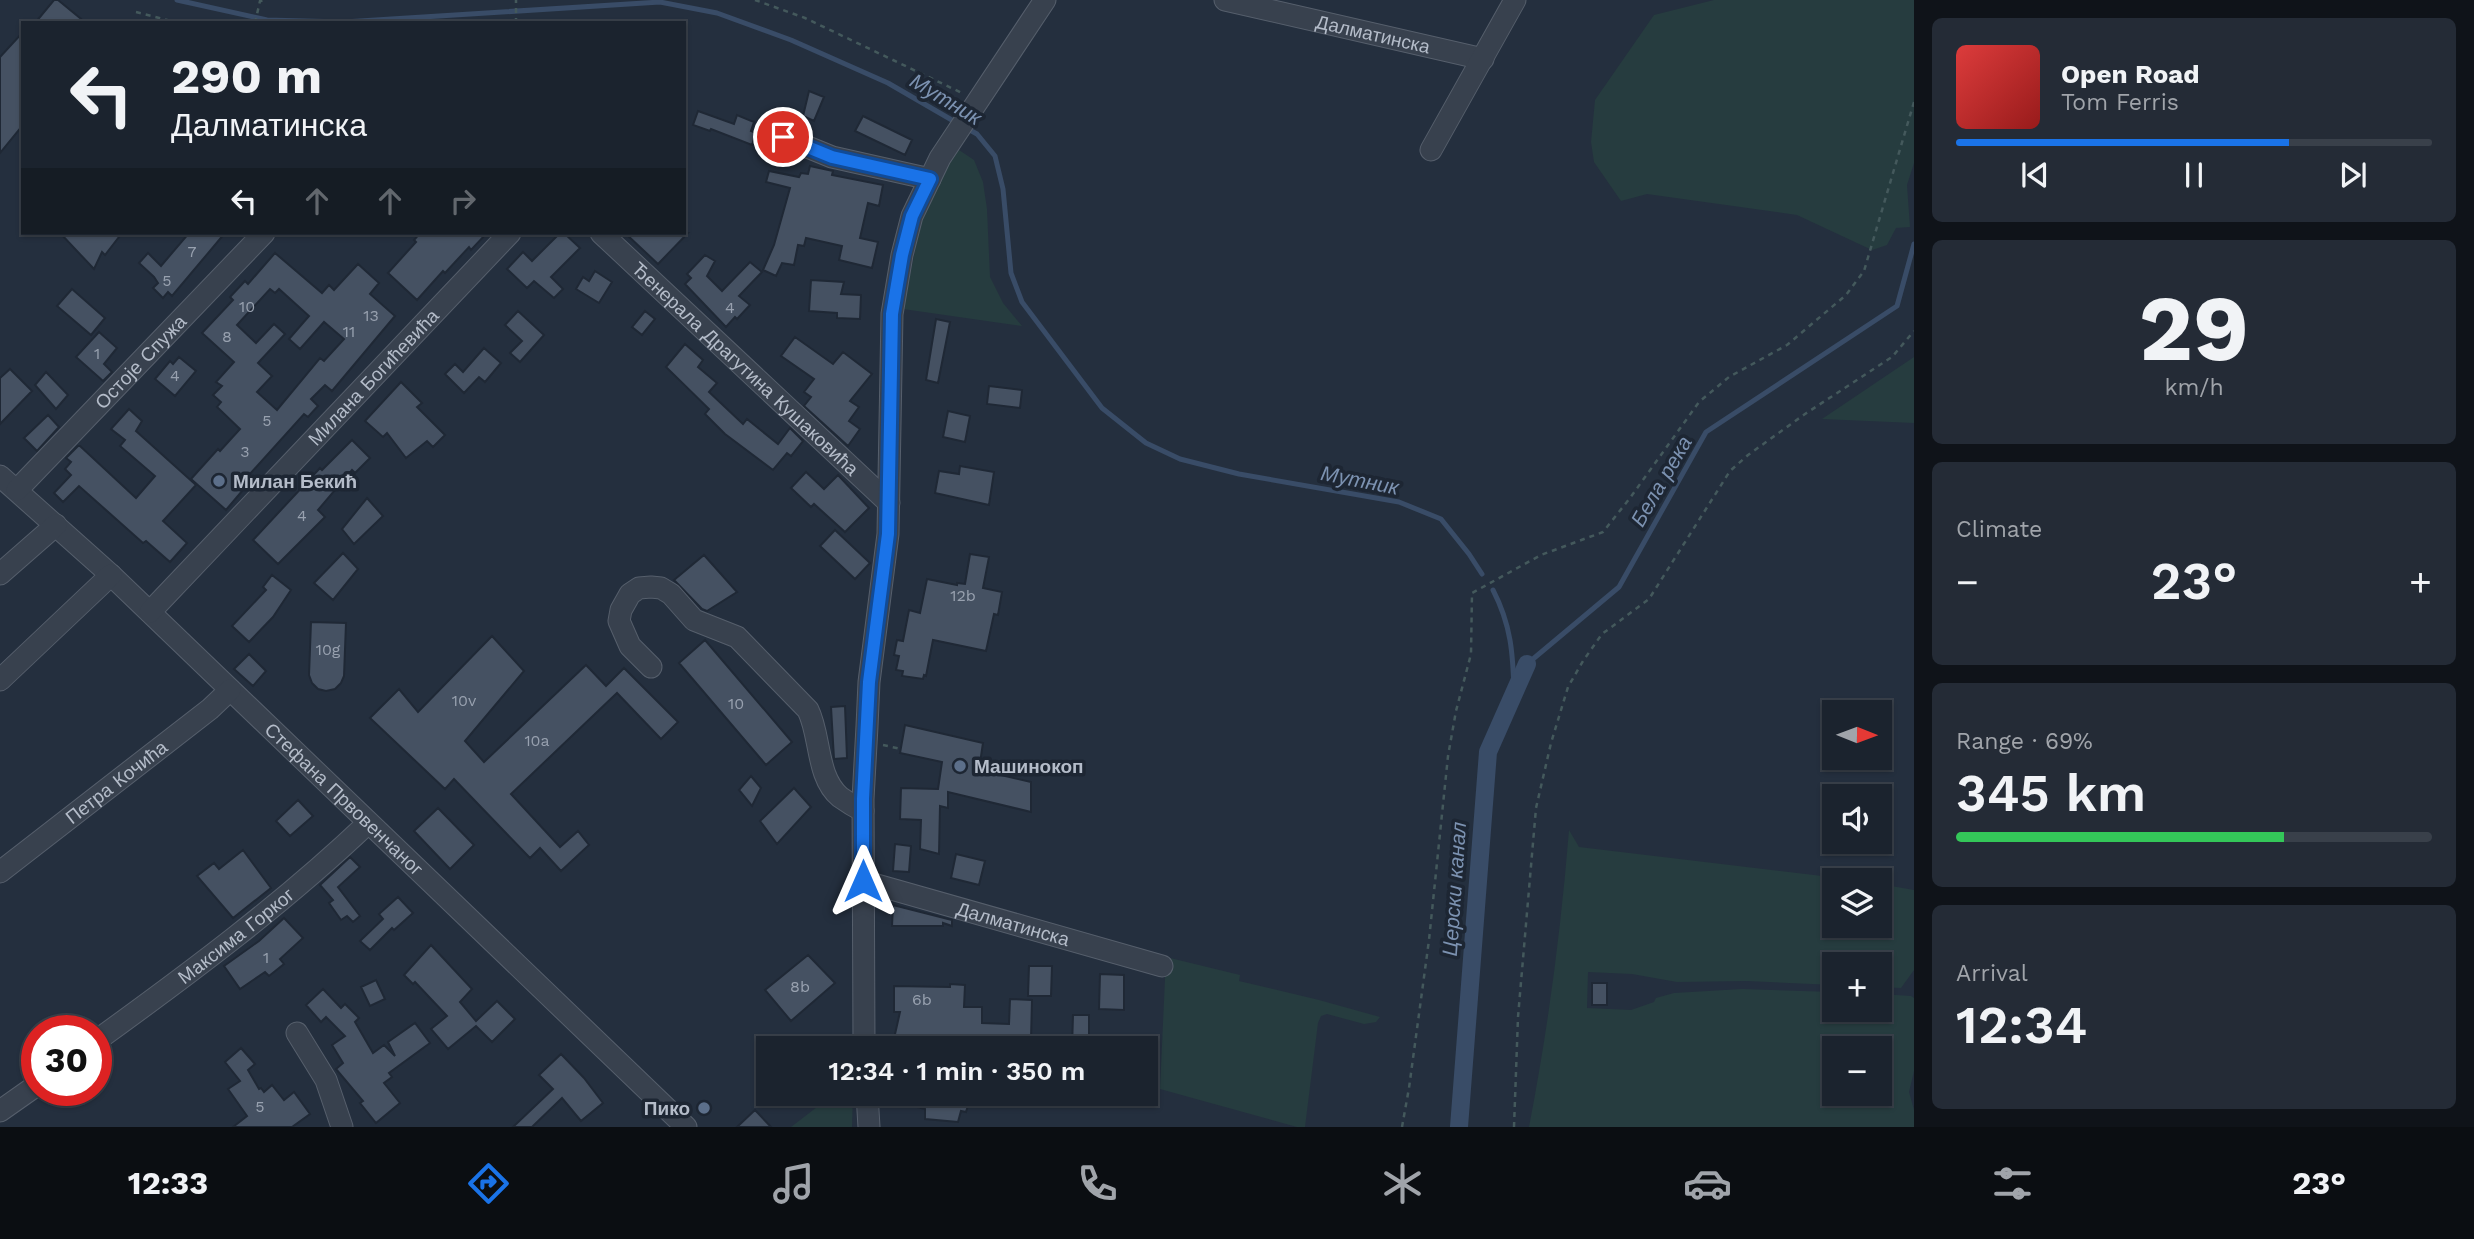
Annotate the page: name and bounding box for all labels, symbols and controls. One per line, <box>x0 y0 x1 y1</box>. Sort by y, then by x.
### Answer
street label: Далматинска <box>1314 10 1433 58</box>
text: 290 m <box>171 47 322 105</box>
icon: left <box>56 49 147 140</box>
text: Open Road <box>2061 59 2199 89</box>
water label: Мутник <box>906 68 987 131</box>
text: Tom Ferris <box>2061 89 2179 116</box>
text: Далматинска <box>171 106 367 144</box>
pin <box>753 107 813 167</box>
icon: arrive <box>764 118 802 156</box>
icon: previous <box>2016 156 2054 194</box>
icon: pause <box>2175 156 2213 194</box>
icon: next <box>2334 156 2372 194</box>
icon: left <box>225 182 263 220</box>
icon: ahead <box>298 182 336 220</box>
icon: ahead <box>371 182 409 220</box>
icon: right <box>444 182 482 220</box>
house number: 7 <box>188 242 197 261</box>
street label: Ђенерала Драгутина Кушаковића <box>627 257 864 480</box>
house number: 5 <box>162 271 172 290</box>
text: 29 <box>2139 275 2249 382</box>
house number: 10 <box>239 297 255 316</box>
house number: 4 <box>725 298 735 317</box>
street label: Милана Богићевића <box>303 304 444 450</box>
house number: 13 <box>363 306 379 325</box>
street label: Остоје Спужа <box>90 310 191 414</box>
house number: 11 <box>343 322 355 341</box>
house number: 8 <box>222 327 232 346</box>
house number: 1 <box>94 344 100 363</box>
house number: 4 <box>170 366 180 385</box>
text: km/h <box>2164 374 2224 401</box>
house number: 5 <box>262 411 272 430</box>
water label: Бела река <box>1625 431 1697 531</box>
house number: 3 <box>240 442 250 461</box>
water label: Мутник <box>1319 460 1402 500</box>
place label: Милан Бекић <box>233 470 357 493</box>
marker: Милан Бекић <box>211 473 227 489</box>
house number: 4 <box>297 506 307 525</box>
text: Climate <box>1956 516 2042 543</box>
text: 23° <box>2151 551 2237 612</box>
text: − <box>1956 560 1979 604</box>
text: + <box>2409 560 2432 604</box>
house number: 12b <box>950 586 976 605</box>
house number: 10g <box>316 640 341 659</box>
house number: 10v <box>452 691 477 710</box>
house number: 10 <box>728 694 744 713</box>
north arrow <box>1822 700 1892 770</box>
map controls <box>1822 700 1892 1106</box>
street label: Стефана Првовенчаног <box>260 718 428 880</box>
text: Range · 69% <box>1956 728 2093 755</box>
house number: 10a <box>524 731 550 750</box>
street label: Петра Кочића <box>61 735 172 829</box>
place label: Машинокоп <box>974 755 1084 778</box>
marker: Машинокоп <box>952 758 968 774</box>
text: 345 km <box>1956 763 2146 824</box>
button: sound <box>1822 784 1892 854</box>
water label: Церски канал <box>1437 821 1471 957</box>
position arrow <box>826 844 900 918</box>
button: layers <box>1822 868 1892 938</box>
street label: Максима Горког <box>173 883 299 989</box>
street label: Далматинска <box>954 897 1073 951</box>
house number: 1 <box>263 948 269 967</box>
button: + <box>1822 952 1892 1022</box>
text: Arrival <box>1956 960 2028 987</box>
house number: 8b <box>790 977 810 996</box>
house number: 6b <box>912 990 932 1009</box>
text: 12:34 <box>1956 995 2088 1056</box>
speed limit sign: 30 <box>21 1015 112 1106</box>
button: − <box>1822 1036 1892 1106</box>
text: 12:34 · 1 min · 350 m <box>829 1056 1085 1086</box>
house number: 5 <box>255 1097 265 1116</box>
place label: Пико <box>644 1097 690 1120</box>
marker: Пико <box>696 1100 712 1116</box>
icon: directions <box>464 1159 513 1208</box>
icon: music <box>769 1159 818 1208</box>
icon: phone <box>1073 1159 1122 1208</box>
icon: climate <box>1378 1159 1427 1208</box>
icon: car <box>1683 1159 1732 1208</box>
icon: filters <box>1988 1159 2037 1208</box>
text: 12:33 <box>128 1164 208 1202</box>
text: 23° <box>2292 1164 2346 1202</box>

